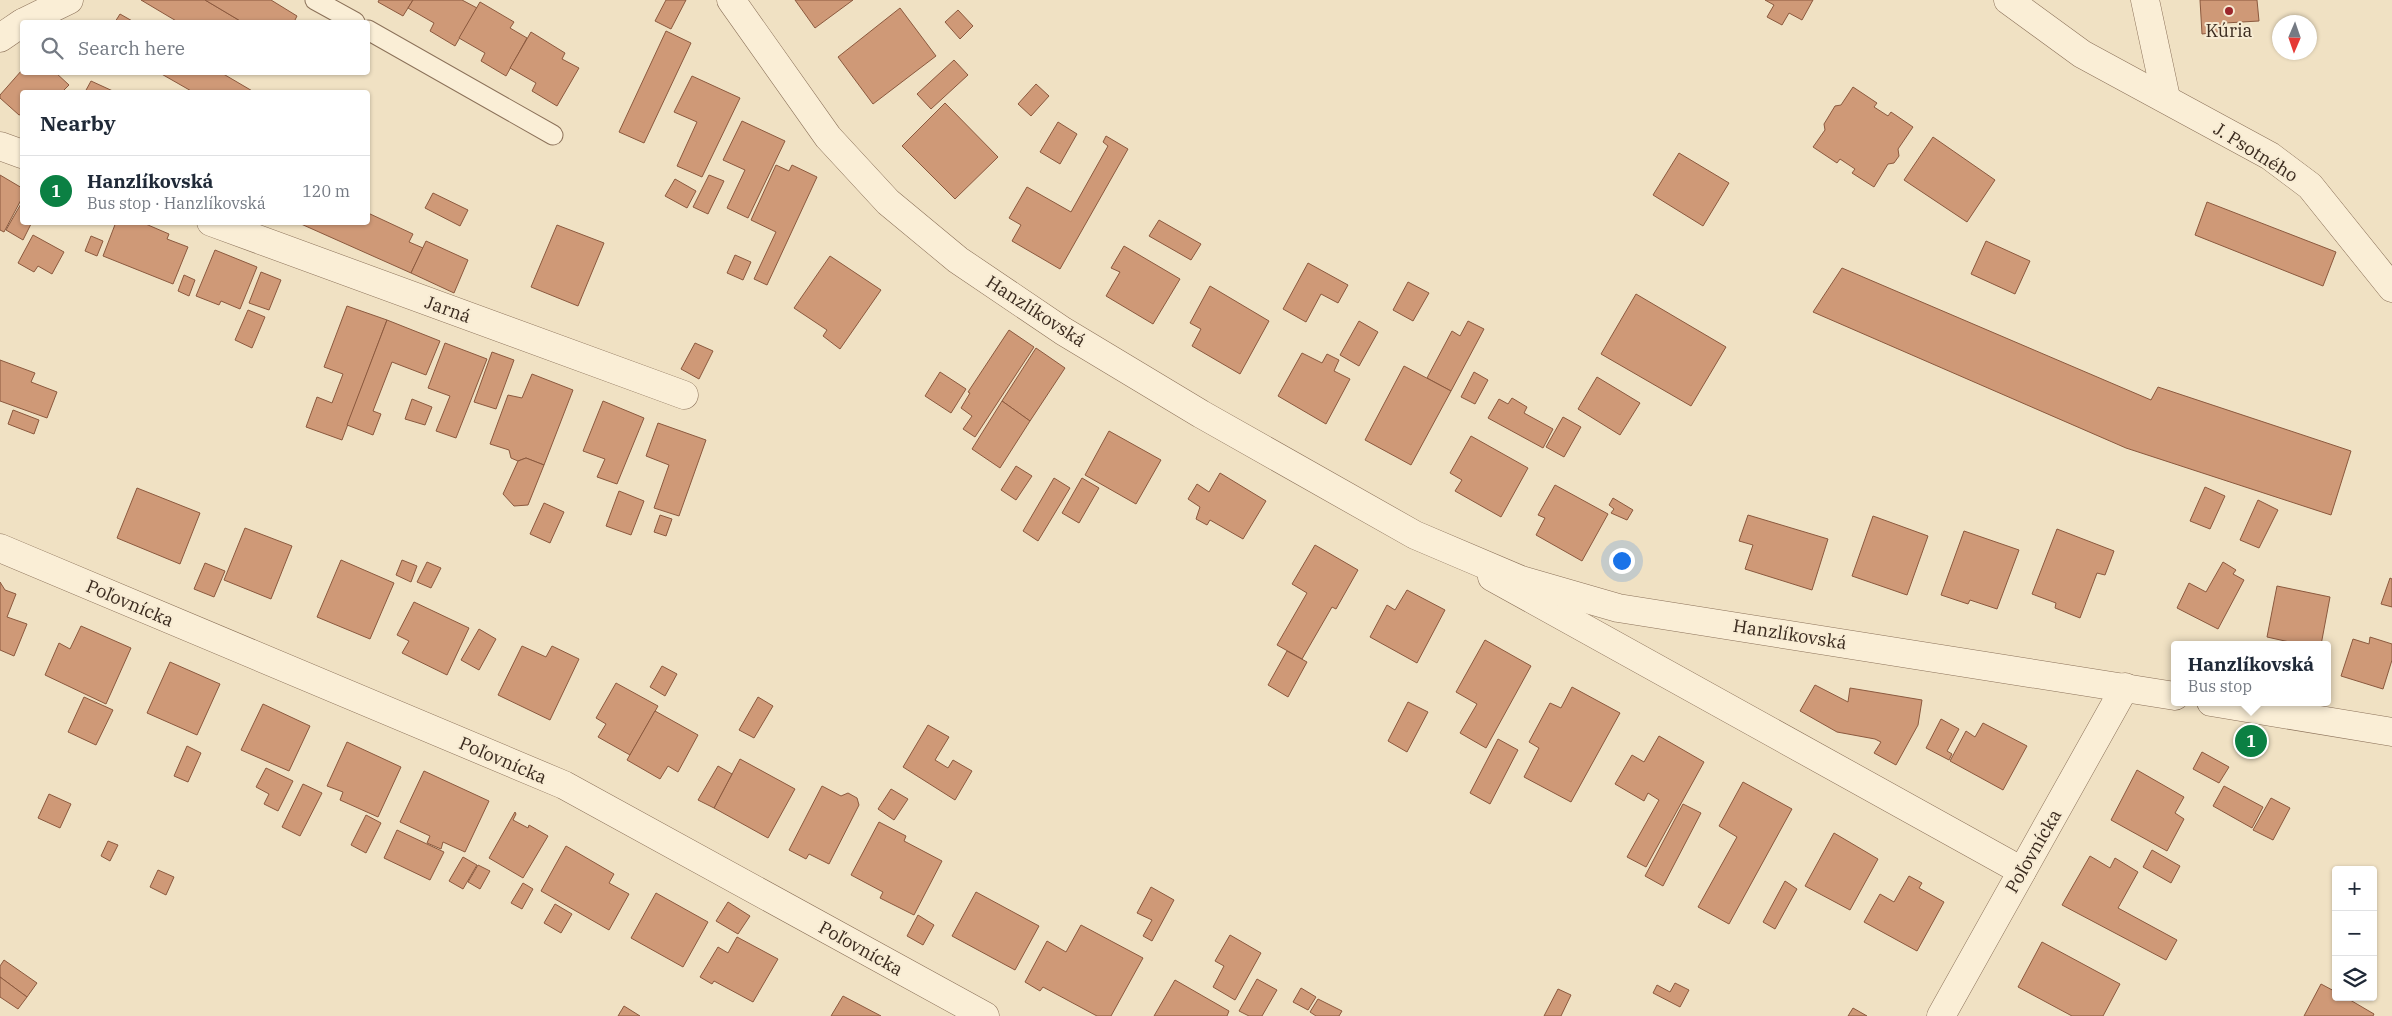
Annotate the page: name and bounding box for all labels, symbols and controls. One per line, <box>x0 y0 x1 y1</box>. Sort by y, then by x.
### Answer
marker: Kúria <box>2223 5 2235 17</box>
north arrow <box>2272 15 2317 60</box>
place label: Kúria <box>2206 19 2253 42</box>
search box <box>20 20 370 75</box>
icon: search <box>38 34 66 62</box>
text: Search here <box>78 36 185 60</box>
text: Nearby <box>40 109 116 137</box>
street label: J. Psotného <box>2210 117 2302 187</box>
text: Hanzlíkovská <box>87 169 213 193</box>
text: 1 <box>51 181 61 201</box>
text: 120 m <box>302 181 350 201</box>
text: Bus stop · Hanzlíkovská <box>87 193 266 213</box>
street label: Hanzlíkovská <box>982 270 1090 352</box>
street label: Jarná <box>422 290 474 328</box>
your location <box>1609 548 1635 574</box>
street label: Poľovnícka <box>83 574 177 632</box>
street label: Hanzlíkovská <box>1732 614 1849 654</box>
popup <box>2171 641 2331 706</box>
text: Hanzlíkovská <box>2188 652 2314 676</box>
text: Bus stop <box>2188 676 2252 696</box>
pin: 1 <box>2235 722 2267 760</box>
street label: Poľovnícka <box>456 731 550 789</box>
street label: Poľovnícka <box>2000 805 2066 897</box>
map controls <box>2332 866 2377 1001</box>
button: + <box>2332 866 2377 911</box>
button: − <box>2332 911 2377 956</box>
street label: Poľovnícka <box>815 915 907 981</box>
button: layers <box>2332 956 2377 1001</box>

